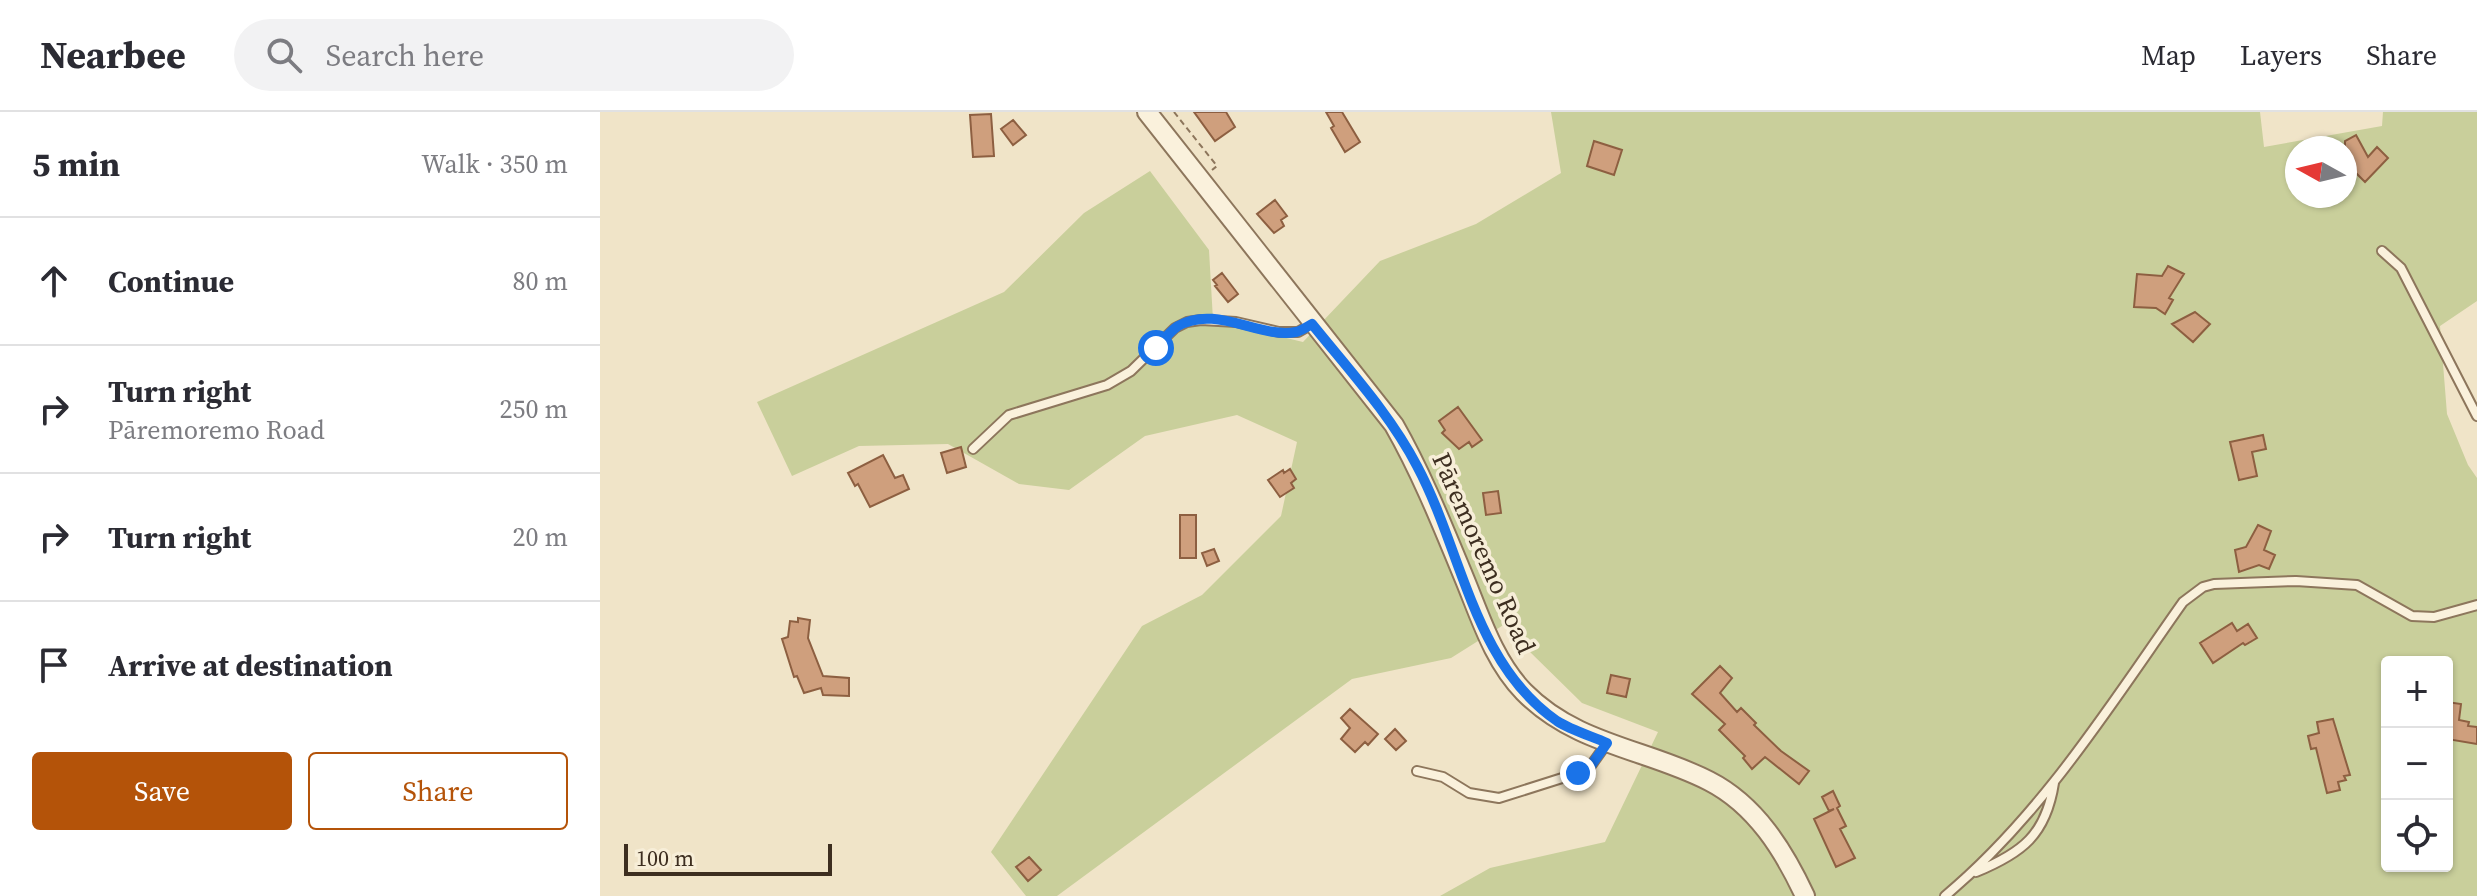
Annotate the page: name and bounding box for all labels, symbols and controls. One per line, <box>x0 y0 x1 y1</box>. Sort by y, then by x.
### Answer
search box <box>234 19 794 91</box>
text: Nearbee <box>40 29 186 81</box>
icon: search <box>262 33 306 77</box>
text: Search here <box>326 35 484 76</box>
text: Map <box>2141 36 2196 74</box>
text: Layers <box>2240 36 2322 74</box>
text: Share <box>2366 36 2437 74</box>
north arrow <box>2285 136 2357 208</box>
text: 5 min <box>32 141 120 187</box>
text: Walk · 350 m <box>421 146 568 182</box>
icon: ahead <box>32 259 76 303</box>
text: Continue <box>108 261 234 302</box>
text: 80 m <box>513 263 568 299</box>
route start <box>1138 330 1174 366</box>
text: Turn right <box>108 371 251 412</box>
icon: right <box>32 387 76 431</box>
text: 250 m <box>500 391 568 427</box>
text: Pāremoremo Road <box>108 412 325 448</box>
street label: Pāremoremo Road <box>1423 447 1545 660</box>
icon: right <box>32 515 76 559</box>
text: Turn right <box>108 517 251 558</box>
text: 20 m <box>513 519 568 555</box>
icon: arrive <box>32 643 76 687</box>
text: Arrive at destination <box>108 645 393 686</box>
map controls <box>2381 656 2453 872</box>
button: + <box>2381 656 2453 728</box>
button: − <box>2381 728 2453 800</box>
button: Save <box>32 752 292 830</box>
button: Share <box>308 752 568 830</box>
route end <box>1560 755 1596 791</box>
button: locate <box>2381 800 2453 872</box>
scale bar <box>624 840 832 876</box>
text: 100 m <box>636 843 694 873</box>

